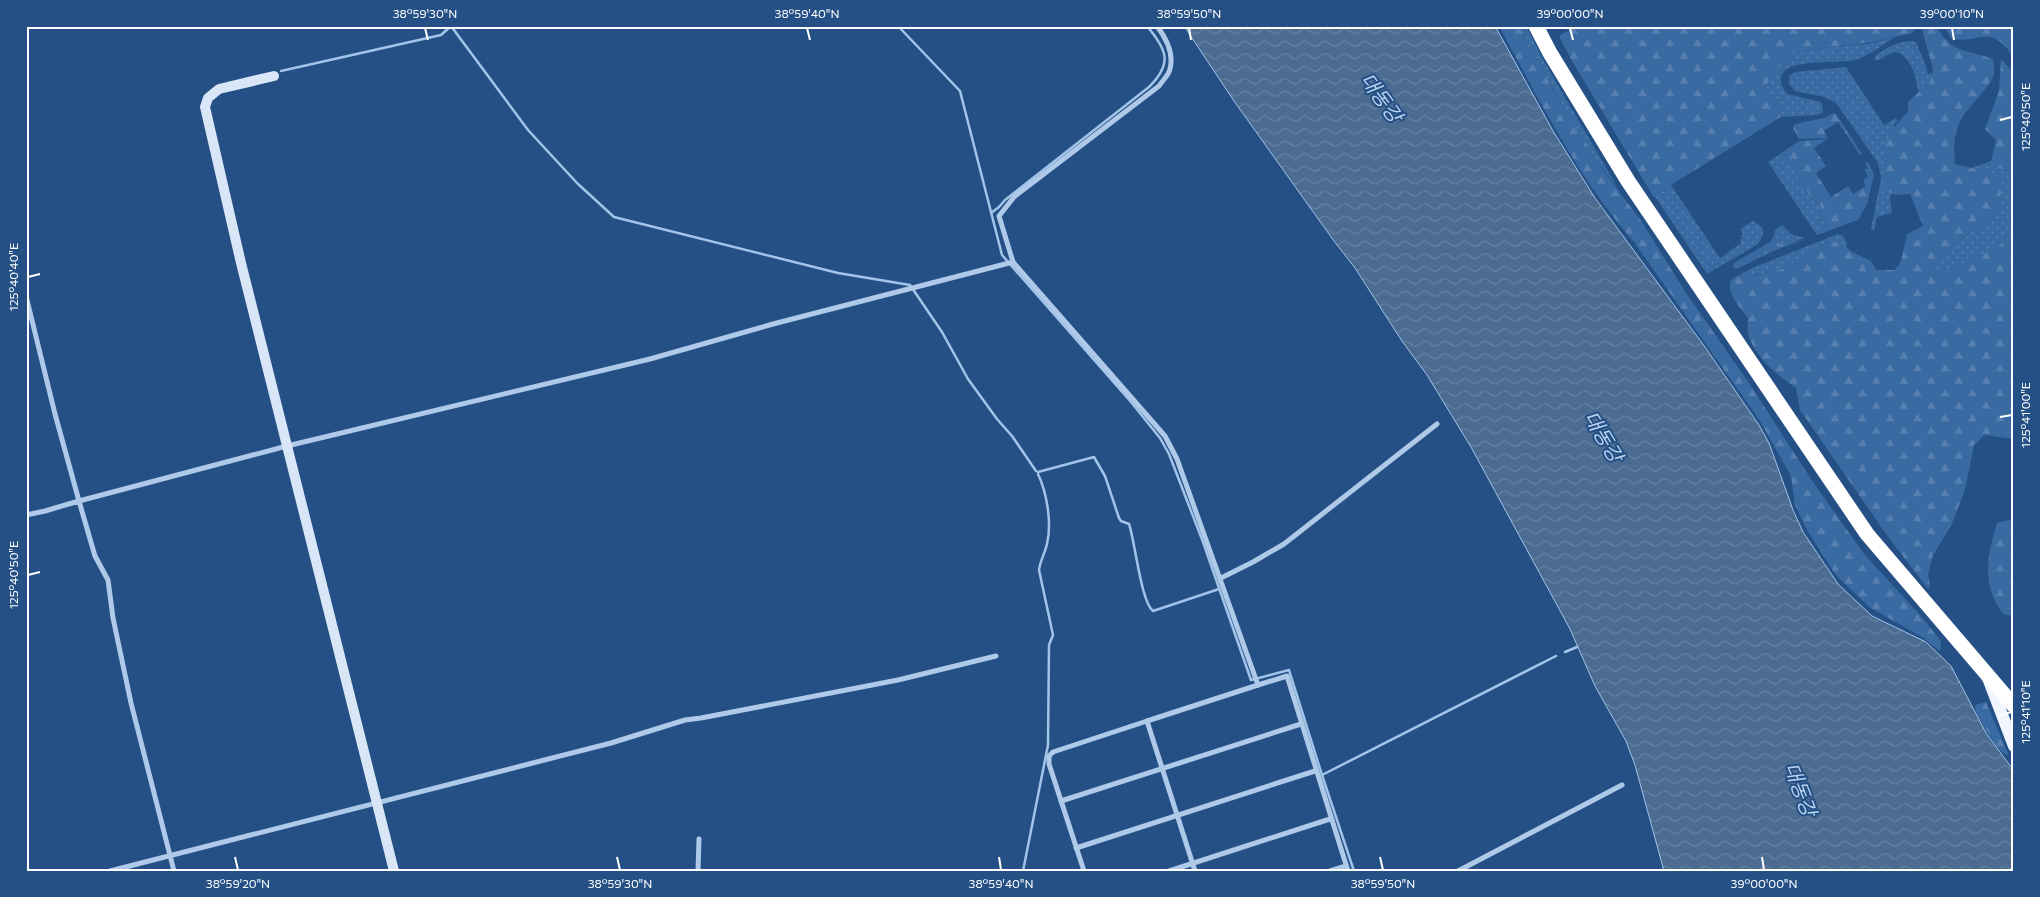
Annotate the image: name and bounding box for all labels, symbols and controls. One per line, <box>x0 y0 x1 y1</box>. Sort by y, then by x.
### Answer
text: 38°59'30"N <box>393 6 457 20</box>
text: 38°59'40"N <box>775 6 839 20</box>
text: 38°59'50"N <box>1157 6 1221 20</box>
text: 39°00'00"N <box>1536 6 1604 20</box>
text: 39°00'10"N <box>1920 6 1984 20</box>
water label: 대동강 <box>1356 68 1409 128</box>
text: 125°40'50"E <box>2018 83 2032 151</box>
text: 125°40'40"E <box>6 243 20 311</box>
text: 125°41'00"E <box>2018 382 2032 448</box>
water label: 대동강 <box>1579 406 1630 468</box>
text: 125°40'50"E <box>6 541 20 609</box>
text: 125°41'10"E <box>2018 680 2032 744</box>
water label: 대동강 <box>1780 759 1823 821</box>
text: 38°59'20"N <box>206 876 270 890</box>
text: 38°59'30"N <box>588 876 652 890</box>
text: 38°59'40"N <box>969 876 1033 890</box>
text: 38°59'50"N <box>1351 876 1415 890</box>
text: 39°00'00"N <box>1730 876 1798 890</box>

